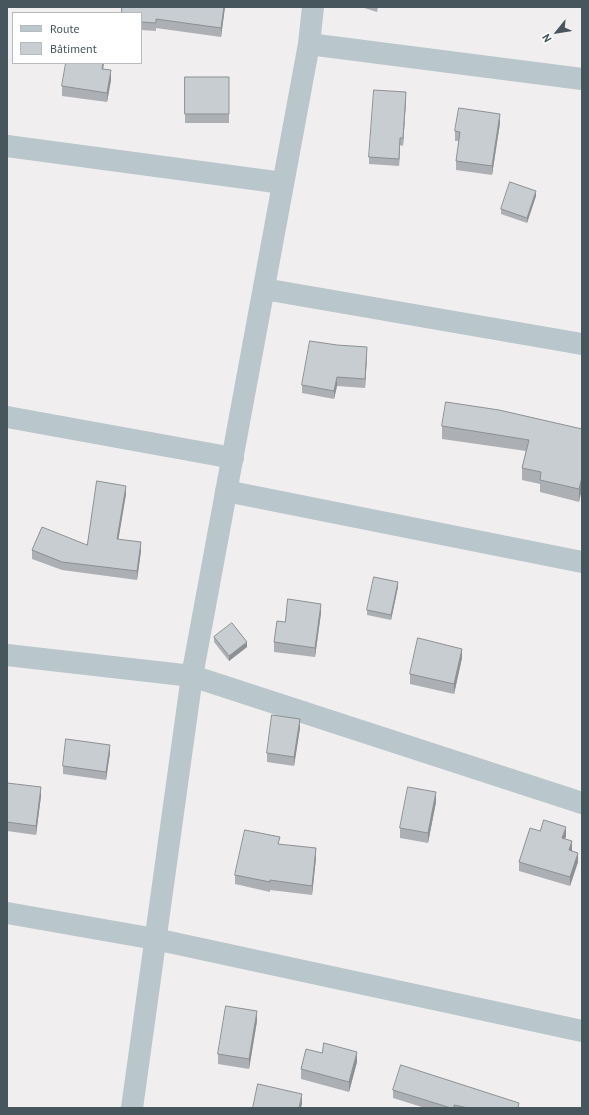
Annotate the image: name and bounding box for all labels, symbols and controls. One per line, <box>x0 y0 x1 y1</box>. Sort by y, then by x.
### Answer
legend <box>12 12 142 64</box>
north arrow <box>537 12 577 52</box>
text: Route <box>50 21 80 36</box>
text: N <box>539 31 554 45</box>
text: Bâtiment <box>50 41 97 56</box>

